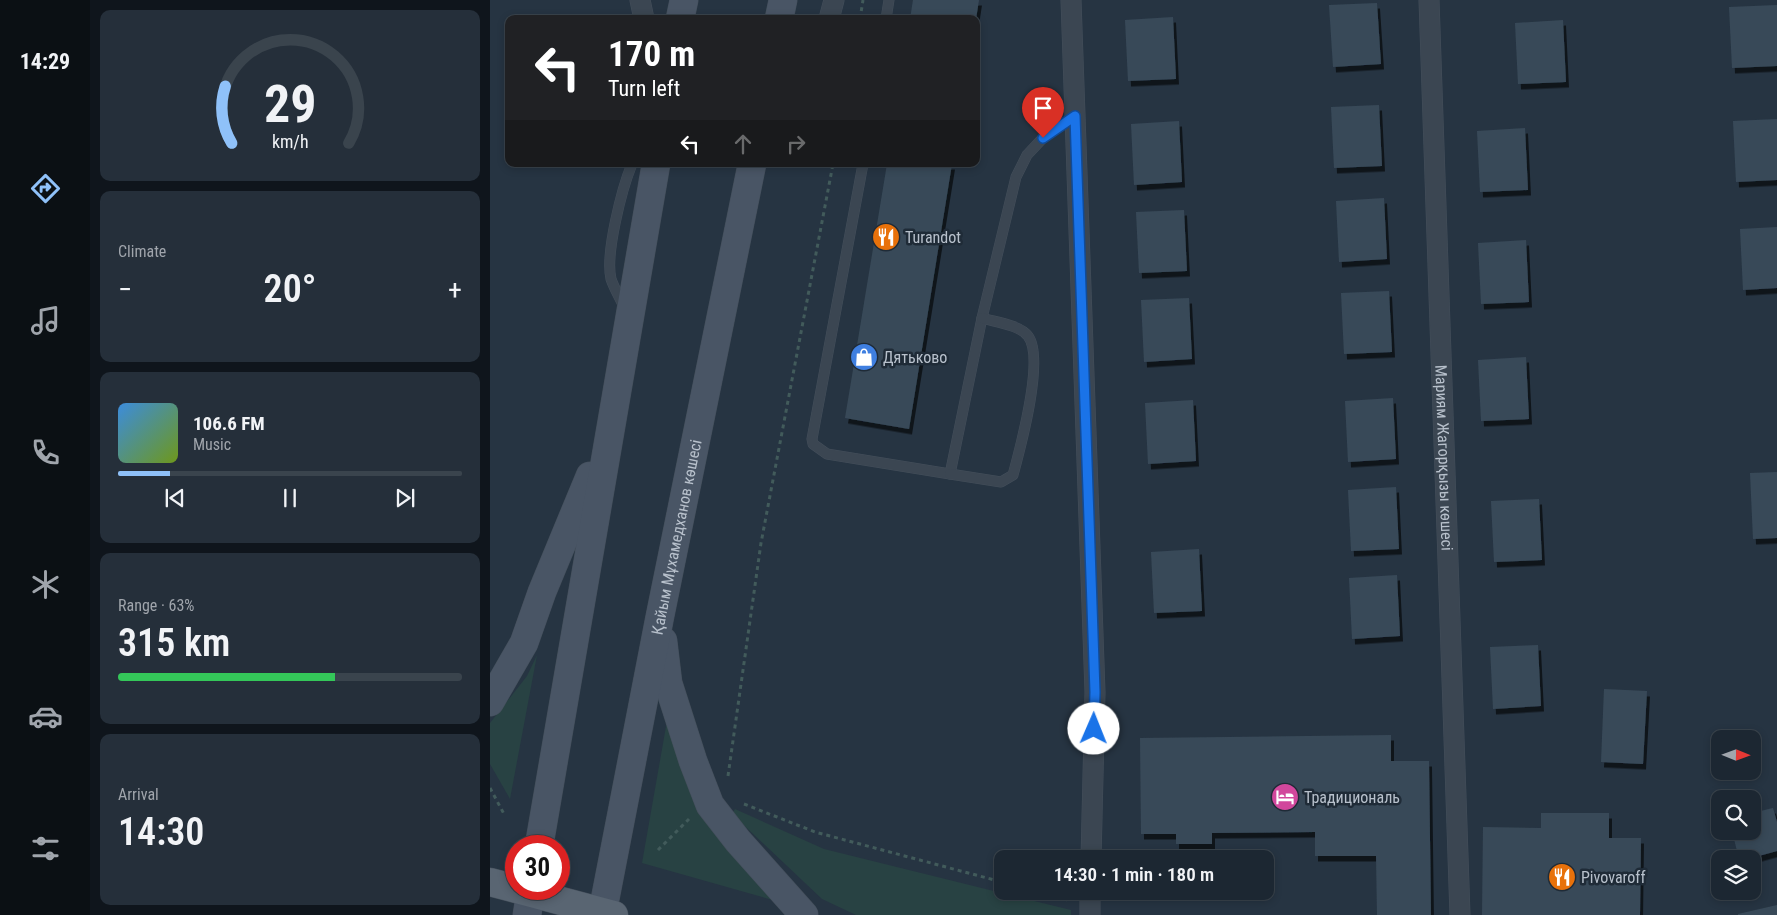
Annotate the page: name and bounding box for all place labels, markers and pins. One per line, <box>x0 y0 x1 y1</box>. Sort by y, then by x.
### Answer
pin <box>1022 87 1064 138</box>
restaurant icon: Turandot <box>871 222 901 252</box>
place label: Turandot <box>905 228 961 247</box>
shop icon: Дятьково <box>849 342 879 372</box>
place label: Дятьково <box>883 348 947 367</box>
hotel icon: Традициональ <box>1270 782 1300 812</box>
place label: Традициональ <box>1304 788 1400 807</box>
restaurant icon: Pivovaroff <box>1547 862 1577 892</box>
place label: Pivovaroff <box>1581 868 1645 887</box>

